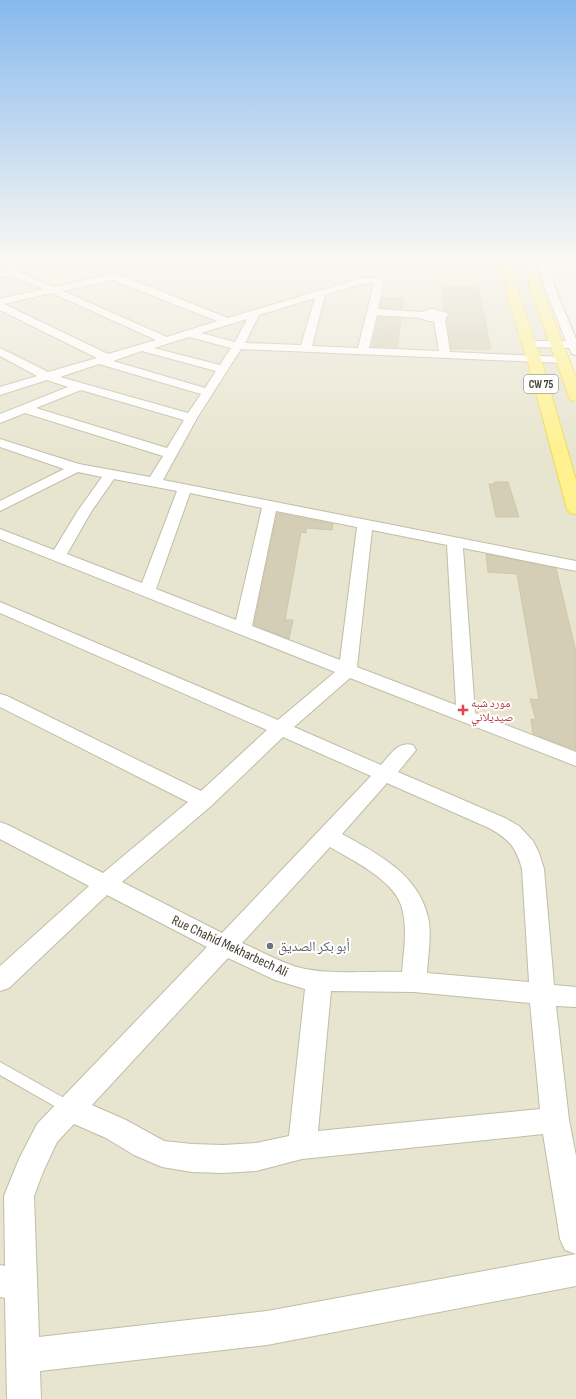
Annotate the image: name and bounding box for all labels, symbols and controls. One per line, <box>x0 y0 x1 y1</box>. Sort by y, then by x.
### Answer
road number: CW 75 <box>524 375 558 393</box>
place label: مورد شبه صيديلاني <box>471 696 513 727</box>
marker: مورد شبه صيديلاني <box>458 705 468 715</box>
street label: Rue Chahid Mekharbech Ali <box>169 912 291 980</box>
place label: أبو بكر الصديق <box>278 938 350 956</box>
marker: أبو بكر الصديق <box>265 941 275 951</box>

